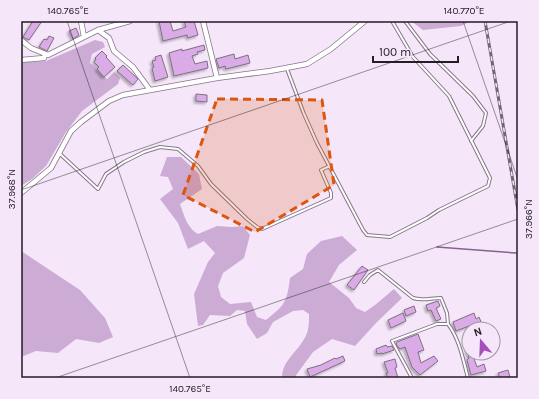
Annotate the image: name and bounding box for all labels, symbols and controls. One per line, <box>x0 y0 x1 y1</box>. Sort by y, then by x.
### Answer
text: 140.765°E <box>47 5 89 17</box>
text: 140.770°E <box>444 5 484 17</box>
scale bar <box>373 38 458 64</box>
text: 100 m <box>379 45 411 59</box>
text: 37.968°N <box>6 169 18 209</box>
text: 37.966°N <box>523 199 535 239</box>
north arrow <box>461 321 501 361</box>
text: N <box>472 325 484 339</box>
text: 140.765°E <box>169 383 211 395</box>

